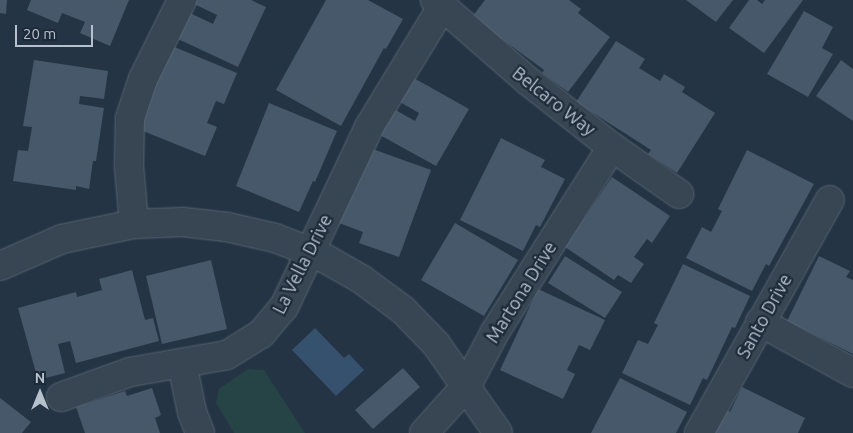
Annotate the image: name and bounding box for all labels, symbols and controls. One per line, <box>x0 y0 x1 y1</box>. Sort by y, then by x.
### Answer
scale bar <box>18 15 95 47</box>
text: 20 m <box>23 25 56 42</box>
street label: Belcaro Way <box>508 62 600 140</box>
street label: La Vella Drive <box>268 211 336 317</box>
street label: Martona Drive <box>481 237 561 347</box>
street label: Santo Drive <box>732 270 796 362</box>
north arrow <box>15 368 65 418</box>
text: N <box>35 370 45 386</box>

